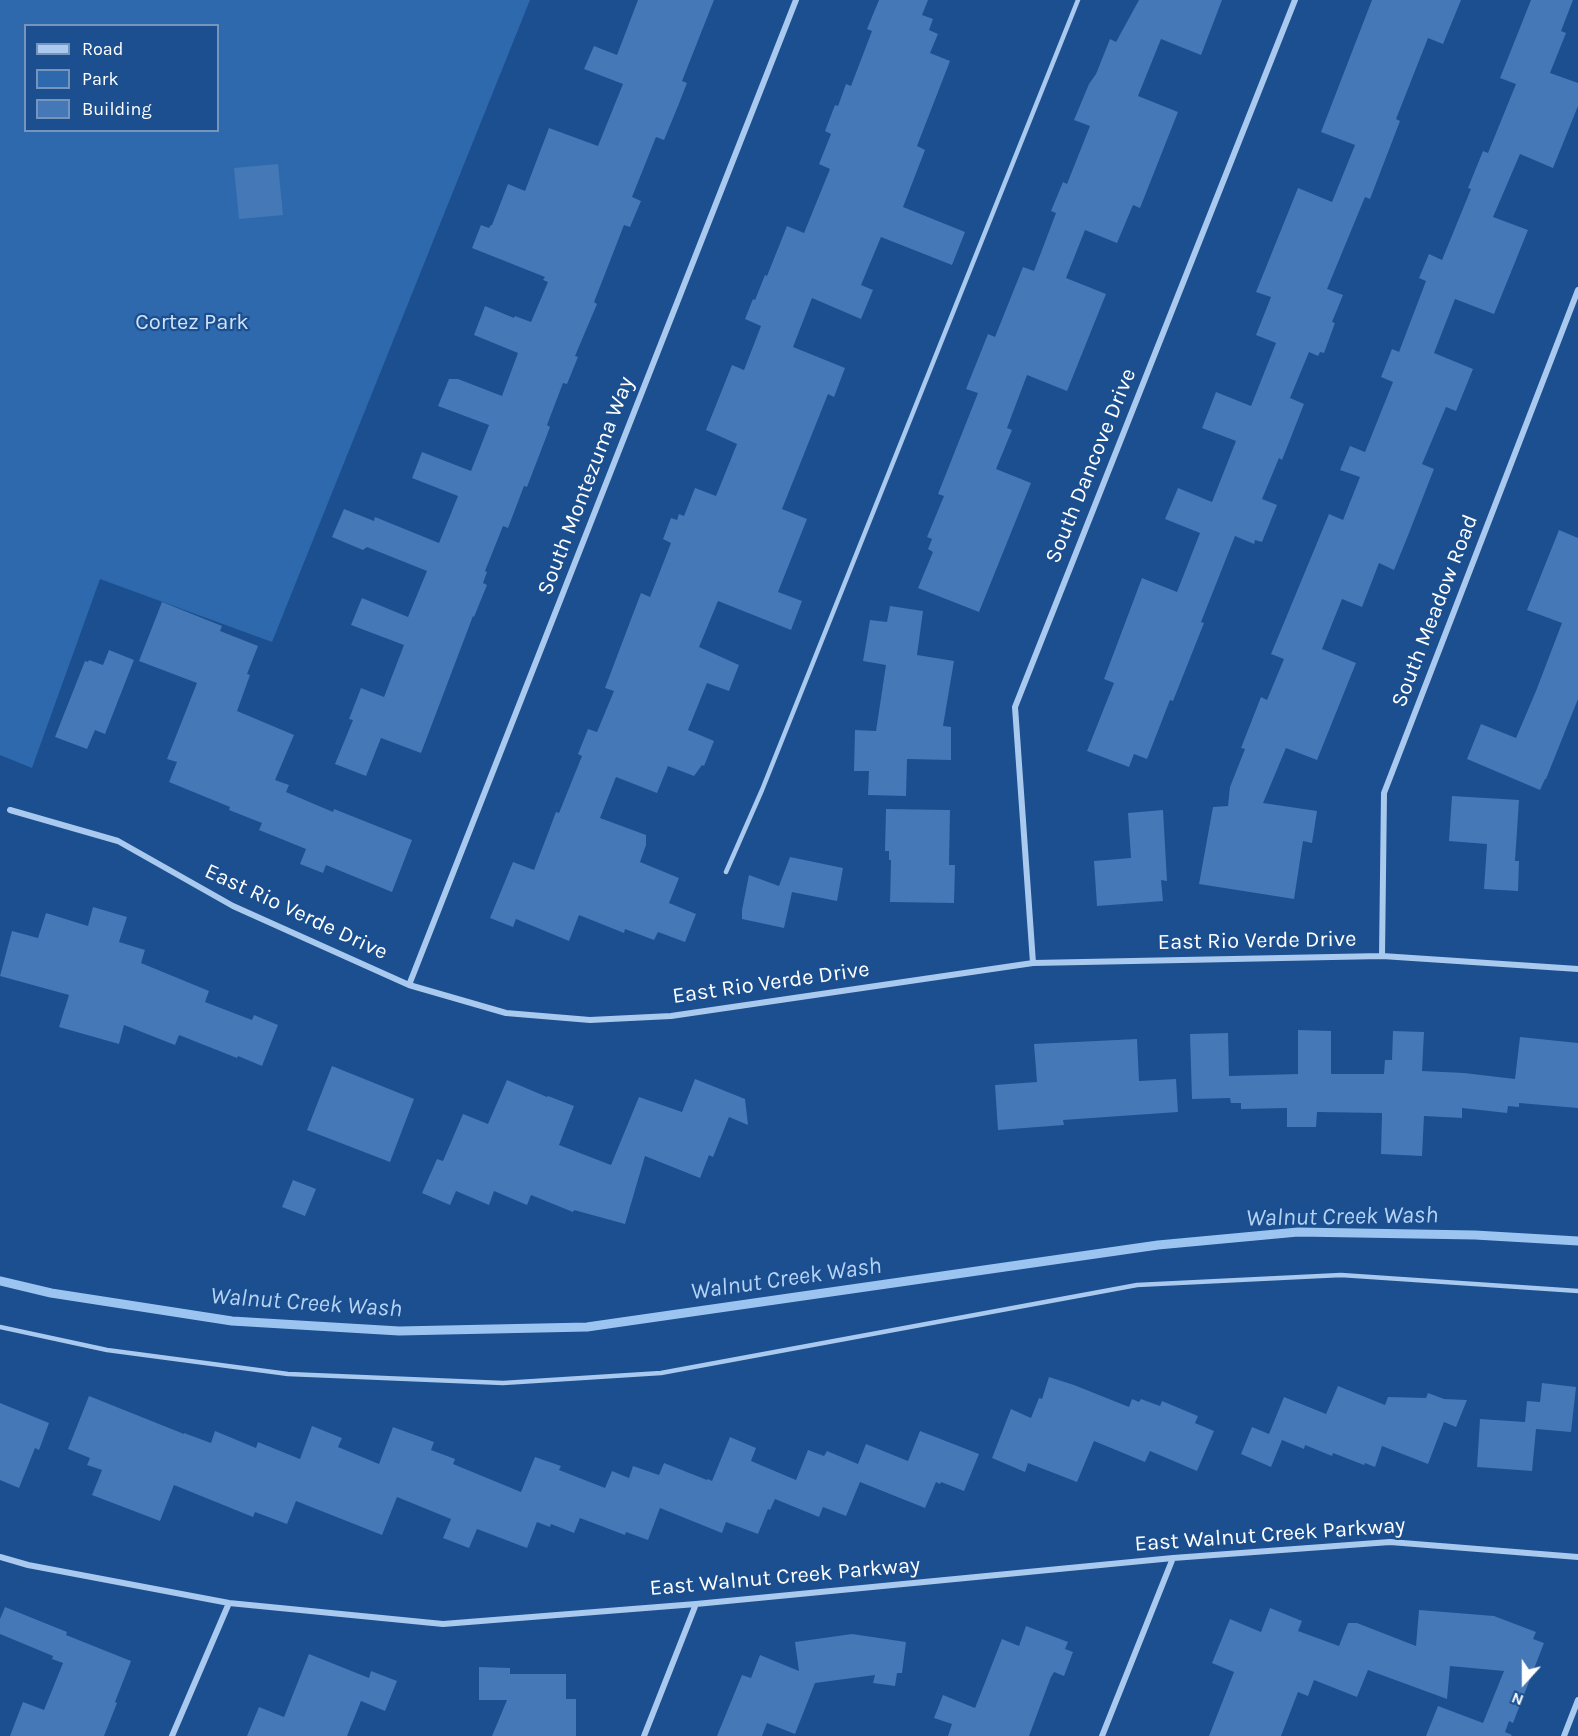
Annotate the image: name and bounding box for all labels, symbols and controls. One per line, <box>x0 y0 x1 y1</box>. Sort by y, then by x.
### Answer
legend <box>24 24 219 132</box>
text: Road <box>82 38 123 60</box>
text: Park <box>82 68 119 90</box>
text: Building <box>82 98 152 120</box>
park label: Cortez Park <box>135 310 249 336</box>
street label: South Dancove Drive <box>1040 365 1142 567</box>
street label: South Montezuma Way <box>532 373 640 599</box>
street label: South Meadow Road <box>1386 511 1484 711</box>
street label: East Rio Verde Drive <box>200 858 392 966</box>
street label: East Rio Verde Drive <box>1157 926 1357 956</box>
street label: East Rio Verde Drive <box>671 956 871 1010</box>
water label: Walnut Creek Wash <box>1246 1201 1438 1233</box>
water label: Walnut Creek Wash <box>689 1251 883 1307</box>
water label: Walnut Creek Wash <box>209 1282 403 1324</box>
street label: East Walnut Creek Parkway <box>1134 1512 1406 1558</box>
street label: East Walnut Creek Parkway <box>649 1552 921 1602</box>
north arrow <box>1494 1652 1554 1712</box>
text: N <box>1509 1688 1526 1710</box>

